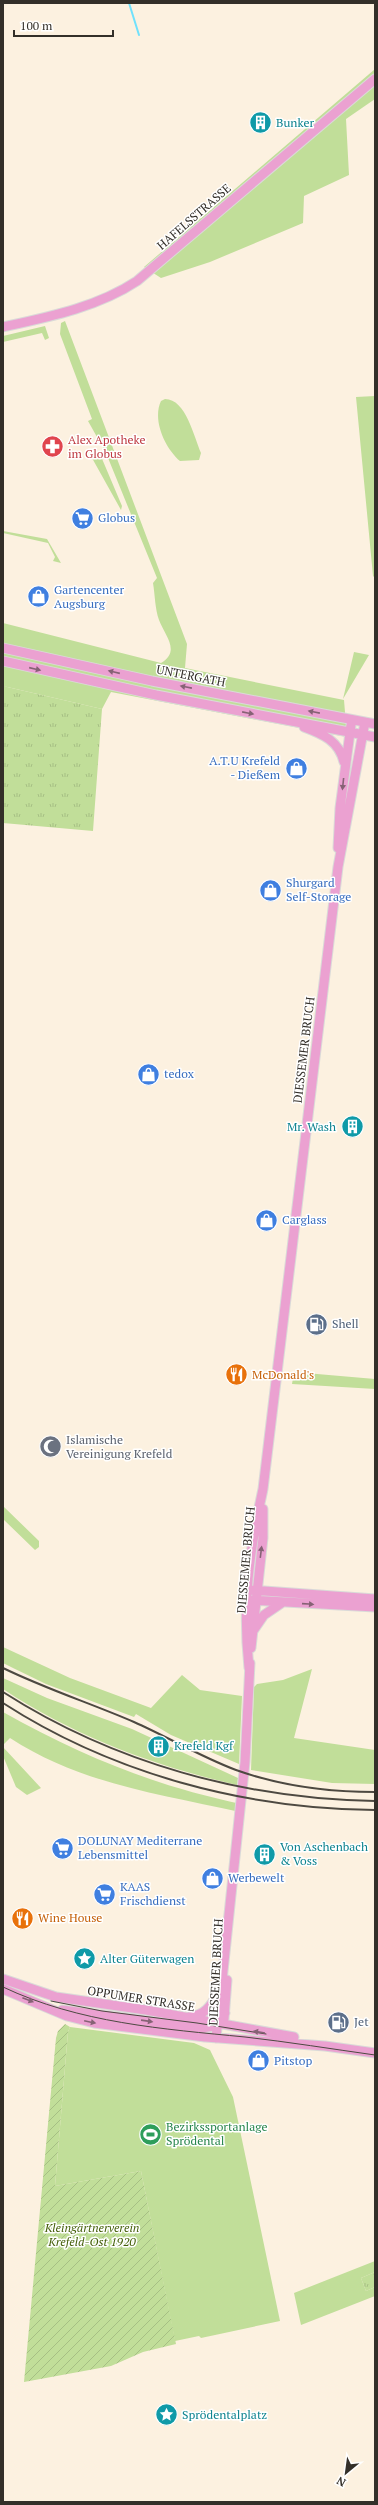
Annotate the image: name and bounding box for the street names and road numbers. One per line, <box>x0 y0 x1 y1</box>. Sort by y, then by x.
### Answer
street label: HAFELSSTRASSE <box>154 180 234 253</box>
street label: UNTERGATH <box>155 661 227 690</box>
street label: DIESSEMER BRUCH <box>290 996 318 1104</box>
street label: DIESSEMER BRUCH <box>233 1506 258 1614</box>
street label: DIESSEMER BRUCH <box>205 1918 226 2026</box>
street label: OPPUMER STRASSE <box>86 1983 196 2014</box>

